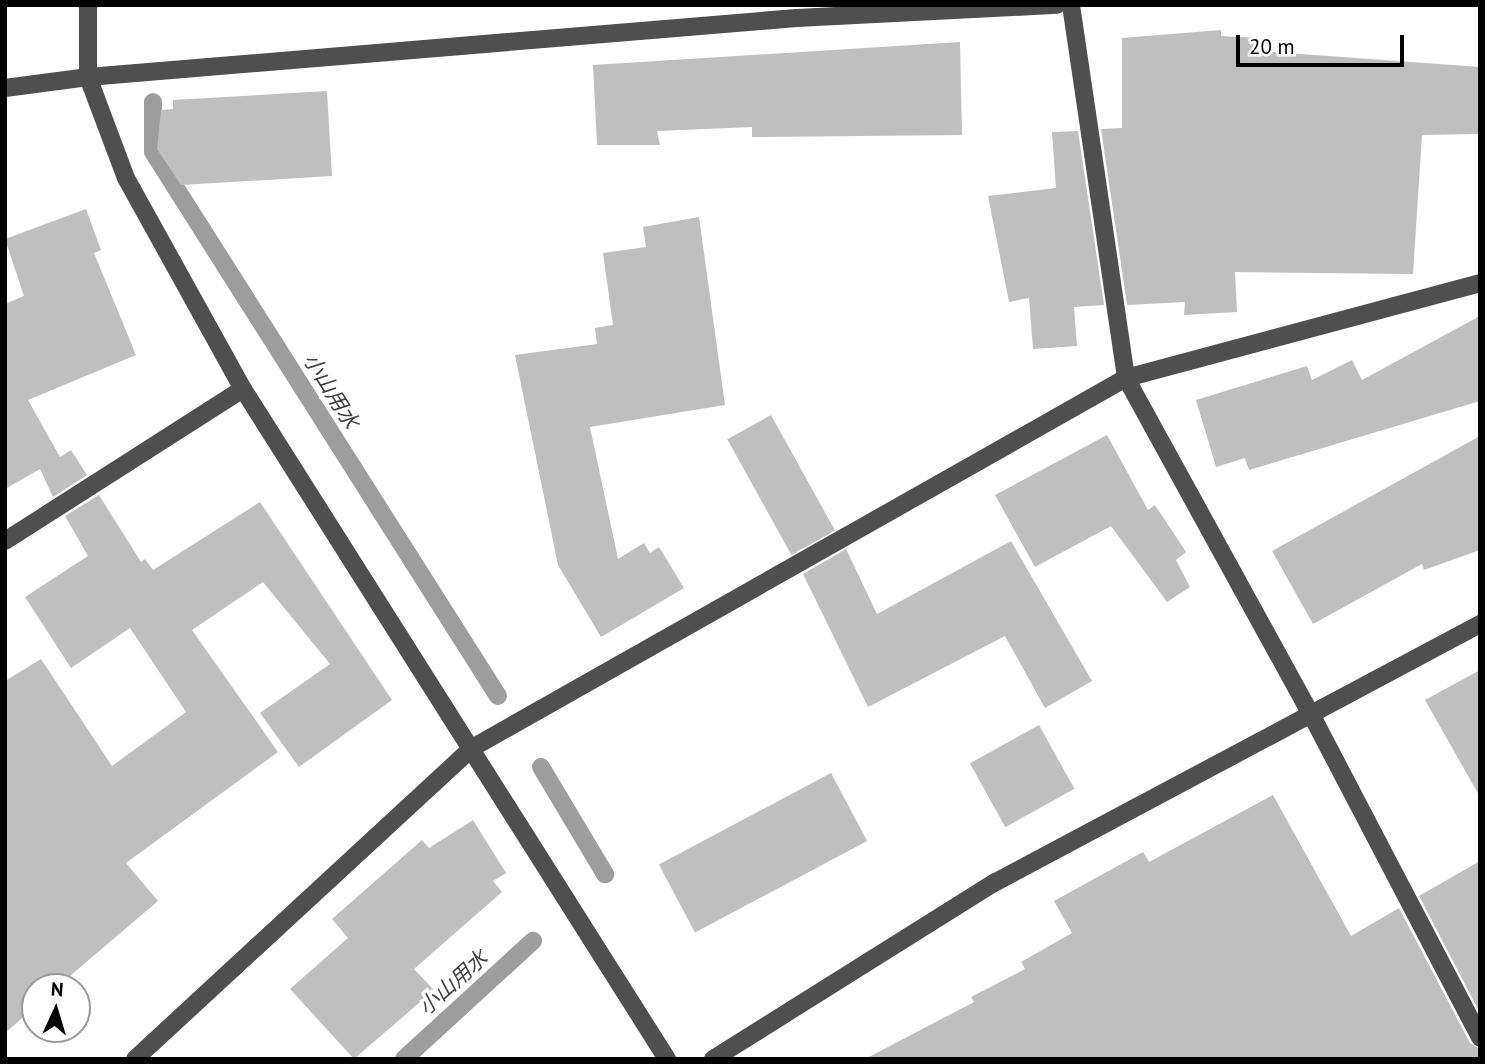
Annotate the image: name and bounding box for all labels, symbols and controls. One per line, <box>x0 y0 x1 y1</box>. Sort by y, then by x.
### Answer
scale bar <box>1240 21 1408 65</box>
text: 20 m <box>1249 33 1295 60</box>
water label: 小山用水 <box>298 349 364 433</box>
water label: 小山用水 <box>413 946 493 1020</box>
north arrow <box>21 973 91 1043</box>
text: N <box>50 977 64 1001</box>

